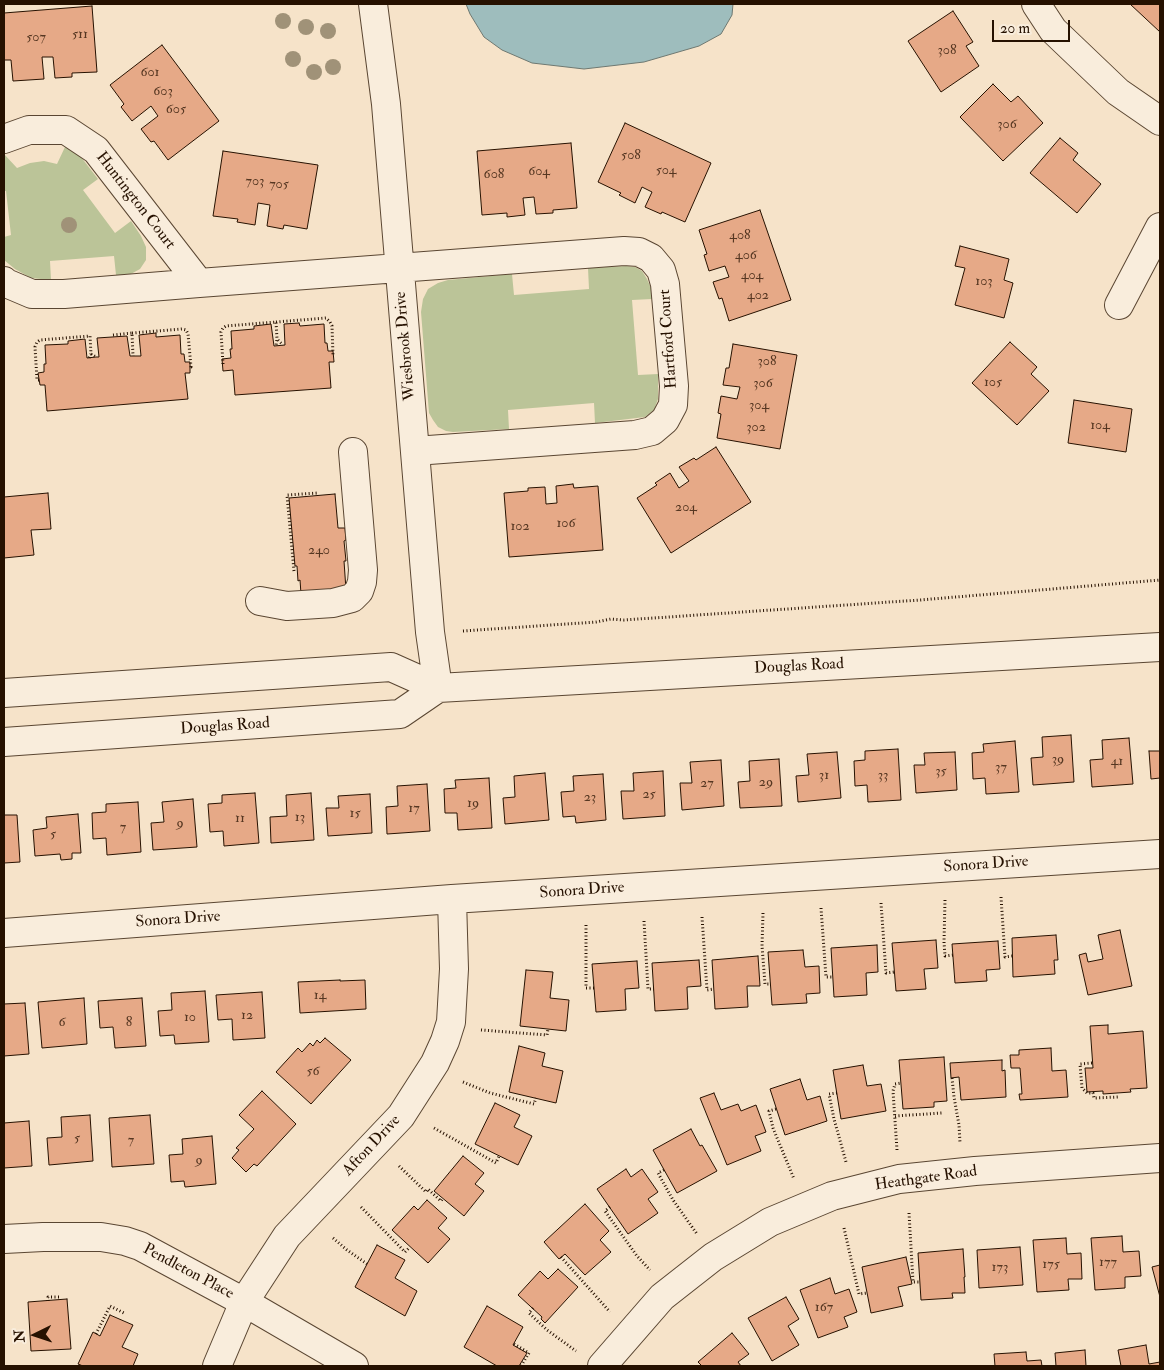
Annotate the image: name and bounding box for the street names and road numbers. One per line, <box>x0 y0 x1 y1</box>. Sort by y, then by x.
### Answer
street label: Huntington Court <box>91 148 179 254</box>
street label: Hartford Court <box>656 289 682 389</box>
street label: Wiesbrook Drive <box>392 291 420 401</box>
street label: Douglas Road <box>754 655 844 679</box>
street label: Douglas Road <box>180 714 270 740</box>
street label: Sonora Drive <box>943 852 1029 878</box>
street label: Sonora Drive <box>539 878 625 904</box>
street label: Sonora Drive <box>135 907 221 933</box>
street label: Afton Drive <box>339 1112 405 1180</box>
street label: Heathgate Road <box>874 1162 978 1196</box>
street label: Pendleton Place <box>139 1240 237 1304</box>

